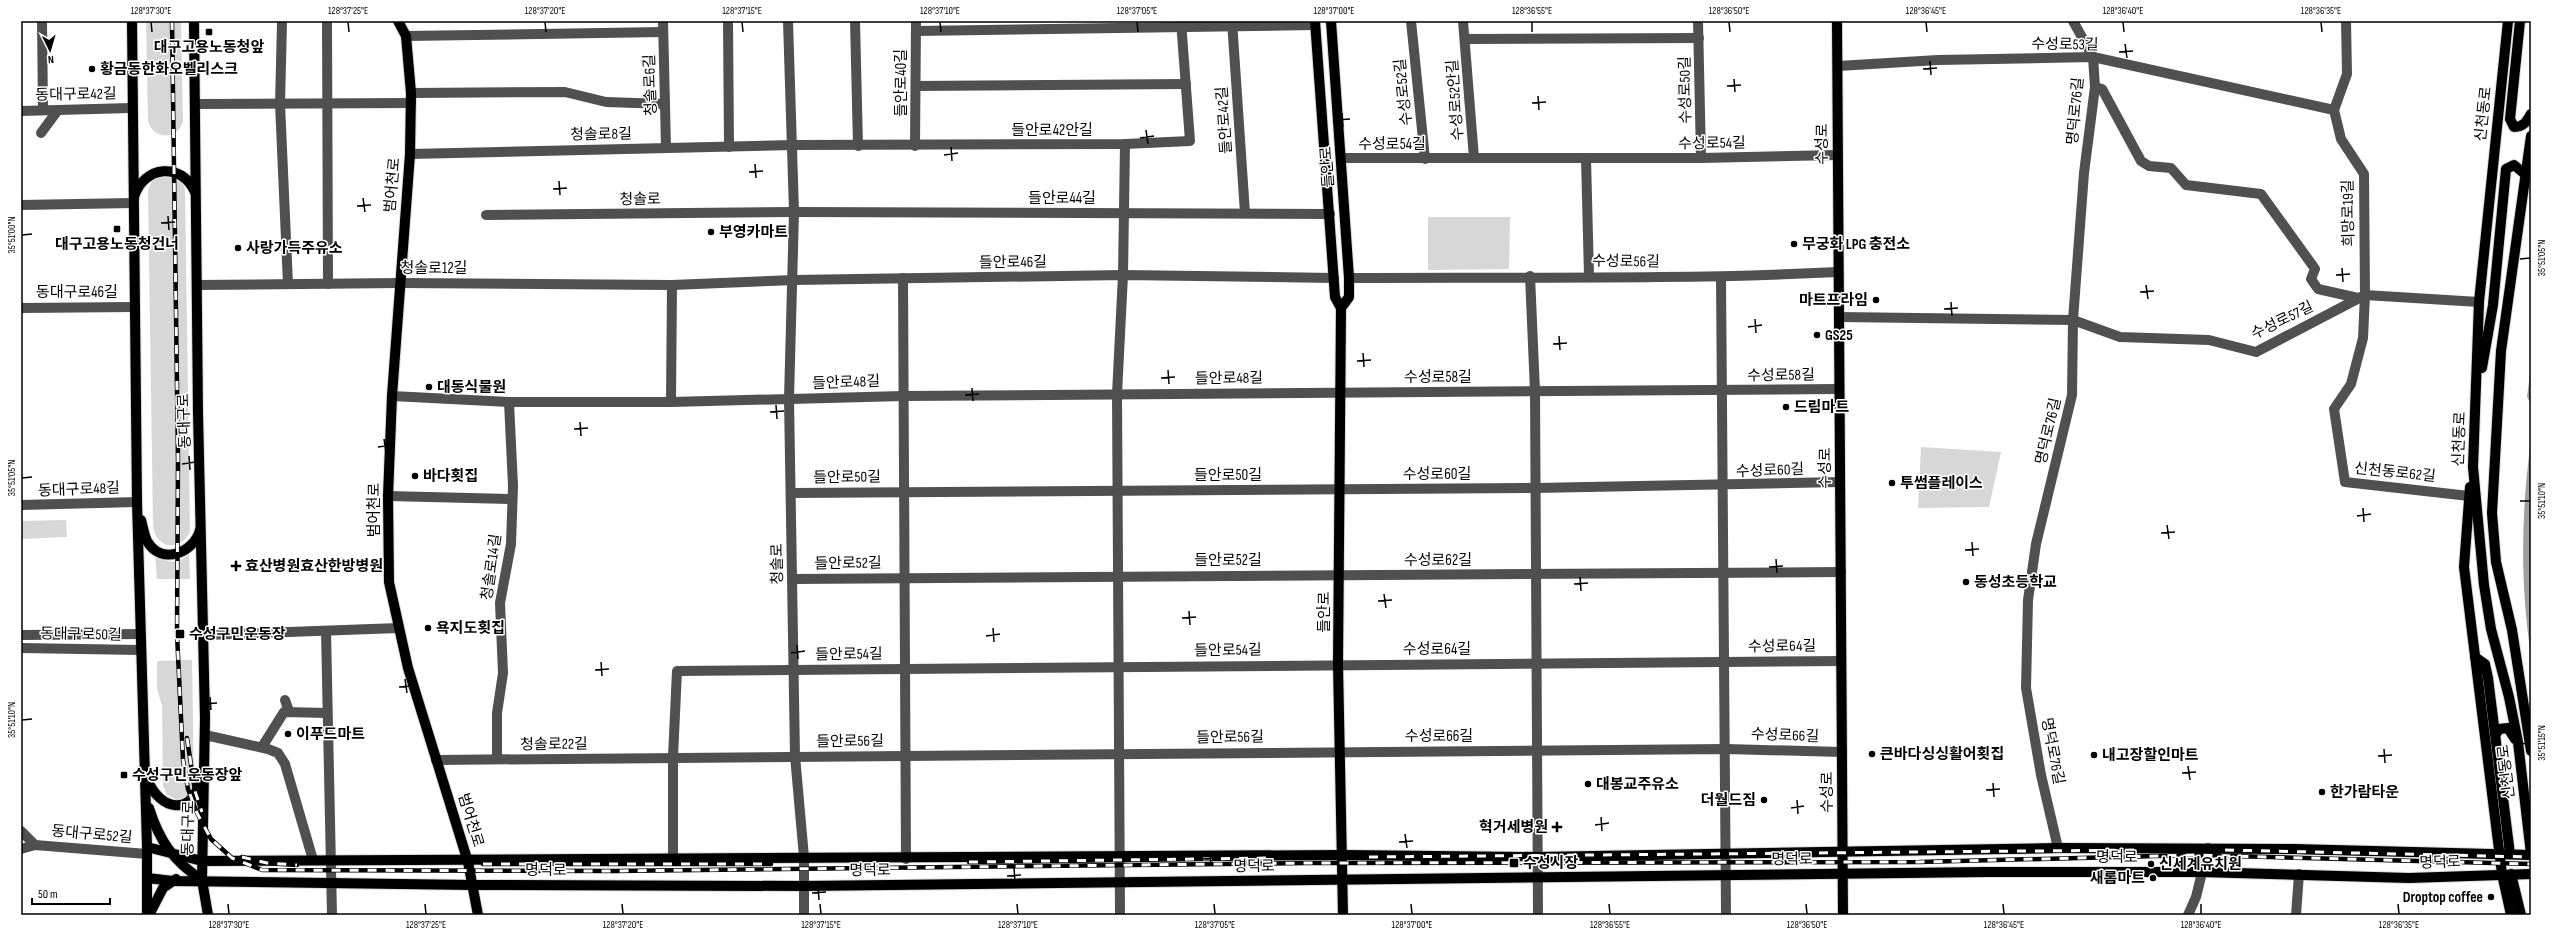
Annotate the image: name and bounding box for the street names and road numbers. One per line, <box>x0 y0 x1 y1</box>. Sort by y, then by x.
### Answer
street label: 수성로53길 <box>2031 34 2099 55</box>
street label: 들안로40길 <box>892 49 911 117</box>
street label: 청솔로6길 <box>640 54 661 116</box>
street label: 수성로50길 <box>1675 56 1696 124</box>
street label: 수성로52길 <box>1391 57 1416 126</box>
street label: 수성로52안길 <box>1443 59 1468 141</box>
street label: 명덕로76길 <box>2063 76 2088 146</box>
street label: 동대구로42길 <box>35 84 117 105</box>
street label: 들안로42길 <box>1213 86 1236 154</box>
street label: 신천동로 <box>2471 86 2496 142</box>
street label: 들안로42안길 <box>1011 121 1093 140</box>
street label: 수성로 <box>1813 123 1832 165</box>
street label: 청솔로8길 <box>570 124 632 145</box>
street label: 수성로54길 <box>1678 133 1746 154</box>
street label: 수성로54길 <box>1358 135 1426 154</box>
street label: 들안로 <box>1317 146 1338 188</box>
street label: 범어천로 <box>381 157 404 213</box>
street label: 희망로19길 <box>2338 179 2359 247</box>
street label: 들안로44길 <box>1028 189 1096 208</box>
street label: 청솔로 <box>619 190 661 209</box>
street label: 수성로56길 <box>1592 251 1660 272</box>
street label: 들안로46길 <box>979 252 1047 273</box>
street label: 청솔로12길 <box>401 259 467 278</box>
street label: 동대구로46길 <box>36 283 118 302</box>
street label: 수성로57길 <box>2248 297 2317 344</box>
street label: 수성로58길 <box>1747 365 1815 386</box>
street label: 들안로48길 <box>1195 368 1263 389</box>
street label: 수성로58길 <box>1404 368 1472 387</box>
street label: 들안로48길 <box>812 372 880 393</box>
street label: 동대구로 <box>174 393 195 449</box>
street label: 명덕로76길 <box>2032 396 2065 466</box>
street label: 신천동로 <box>2449 411 2470 467</box>
street label: 수성로 <box>1816 447 1835 489</box>
street label: 신천동로62길 <box>2353 459 2437 486</box>
street label: 수성로60길 <box>1735 460 1805 481</box>
street label: 수성로60길 <box>1403 465 1471 484</box>
street label: 들안로50길 <box>1194 466 1262 485</box>
street label: 들안로50길 <box>813 467 881 488</box>
street label: 동대구로48길 <box>38 479 120 500</box>
street label: 범어천로 <box>365 482 384 538</box>
street label: 청솔로14길 <box>477 533 506 601</box>
street label: 청솔로 <box>768 543 787 585</box>
street label: 들안로52길 <box>1194 551 1262 570</box>
street label: 수성로62길 <box>1404 551 1472 570</box>
street label: 들안로52길 <box>814 553 882 574</box>
street label: 들안로 <box>1315 591 1334 633</box>
street label: 동대구로50길 <box>40 624 122 645</box>
street label: 수성로64길 <box>1748 636 1816 657</box>
street label: 들안로54길 <box>1194 640 1262 661</box>
street label: 수성로64길 <box>1403 640 1471 659</box>
street label: 들안로54길 <box>815 644 883 665</box>
street label: 명덕로76길 <box>2037 716 2068 786</box>
street label: 수성로66길 <box>1750 725 1819 746</box>
street label: 들안로56길 <box>1196 727 1264 748</box>
street label: 수성로66길 <box>1405 727 1473 746</box>
street label: 들안로56길 <box>816 731 884 752</box>
street label: 청솔로22길 <box>520 734 588 755</box>
street label: 신천동로 <box>2494 743 2519 800</box>
street label: 수성로 <box>1818 771 1837 813</box>
street label: 범어천로 <box>453 791 488 849</box>
street label: 동대구로 <box>179 800 198 856</box>
street label: 동대구로52길 <box>51 821 133 848</box>
street label: 명덕로 <box>2096 848 2138 867</box>
street label: 명덕로 <box>1771 850 1813 869</box>
street label: 명덕로 <box>2419 852 2461 873</box>
street label: 명덕로 <box>1233 857 1275 876</box>
street label: 명덕로 <box>525 861 567 880</box>
street label: 명덕로 <box>849 861 891 880</box>

